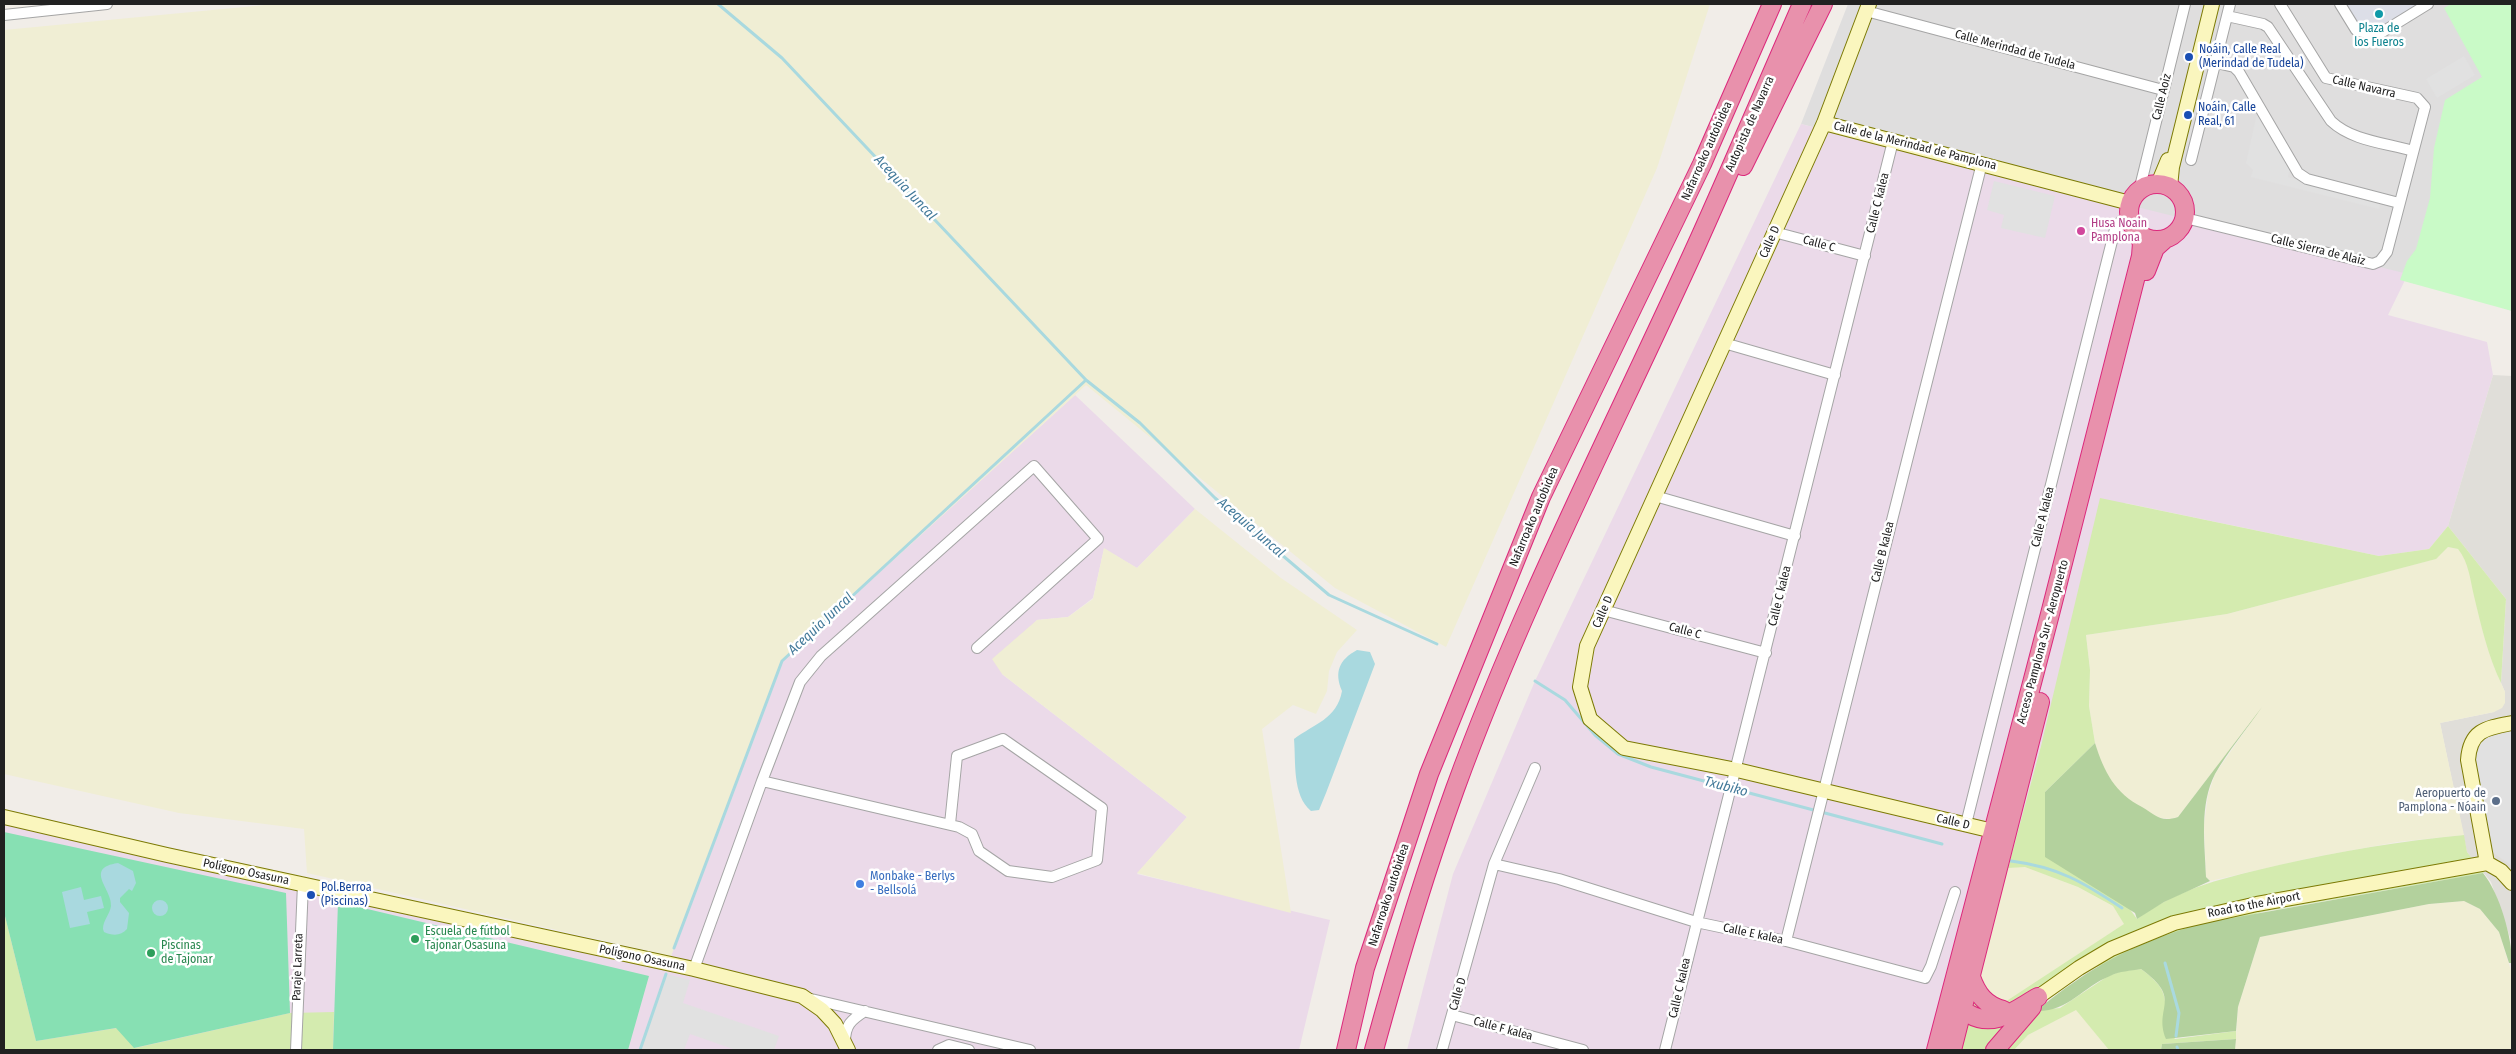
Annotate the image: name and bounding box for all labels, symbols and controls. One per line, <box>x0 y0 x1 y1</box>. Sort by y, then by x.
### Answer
marker: Plaza de los Fueros <box>2373 8 2385 20</box>
place label: Plaza de los Fueros <box>2354 22 2404 50</box>
street label: Calle Merindad de Tudela <box>1953 27 2077 73</box>
place label: Noáin, Calle Real (Merindad de Tudela) <box>2199 43 2304 71</box>
marker: Noáin, Calle Real (Merindad de Tudela) <box>2183 51 2195 63</box>
street label: Calle Aoiz <box>2149 72 2175 122</box>
street label: Calle Navarra <box>2331 73 2397 101</box>
street label: Autopista de Navarra <box>1723 74 1777 174</box>
street label: Nafarroako autobidea <box>1679 99 1735 203</box>
place label: Noáin, Calle Real, 61 <box>2198 101 2256 129</box>
marker: Noáin, Calle Real, 61 <box>2182 109 2194 121</box>
street label: Calle de la Merindad de Pamplona <box>1832 119 1998 173</box>
water label: Acequia Juncal <box>870 152 940 224</box>
street label: Calle C kalea <box>1864 171 1892 235</box>
place label: Husa Noain Pamplona <box>2091 217 2147 245</box>
street label: Calle D <box>1757 224 1783 260</box>
marker: Husa Noain Pamplona <box>2075 225 2087 237</box>
street label: Calle Sierra de Alaiz <box>2269 231 2367 269</box>
street label: Calle C <box>1801 233 1837 255</box>
street label: Nafarroako autobidea <box>1506 465 1562 569</box>
street label: Calle A kalea <box>2029 485 2057 549</box>
water label: Acequia Juncal <box>1214 494 1288 562</box>
street label: Calle B kalea <box>1868 520 1898 584</box>
street label: Acceso Pamplona Sur - Aeropuerto <box>2014 558 2072 726</box>
street label: Calle C kalea <box>1766 564 1794 628</box>
water label: Acequia Juncal <box>785 589 857 659</box>
street label: Calle D <box>1590 594 1616 630</box>
street label: Calle C <box>1667 620 1703 642</box>
water label: Txubiko <box>1702 773 1750 801</box>
place label: Aeropuerto de Pamplona - Nóain <box>2398 787 2486 815</box>
marker: Aeropuerto de Pamplona - Nóain <box>2490 795 2502 807</box>
street label: Calle D <box>1935 811 1971 833</box>
street label: Nafarroako autobidea <box>1366 842 1412 948</box>
street label: Polígono Osasuna <box>202 856 290 888</box>
place label: Monbake - Berlys - Bellsolá <box>870 870 955 898</box>
marker: Monbake - Berlys - Bellsolá <box>854 878 866 890</box>
place label: Pol.Berroa (Piscinas) <box>321 881 372 909</box>
marker: Pol.Berroa (Piscinas) <box>305 889 317 901</box>
street label: Road to the Airport <box>2207 889 2301 921</box>
street label: Calle E kalea <box>1722 921 1784 947</box>
place label: Escuela de fútbol Tajonar Osasuna <box>425 925 510 953</box>
street label: Paraje Larreta <box>290 933 306 1001</box>
marker: Escuela de fútbol Tajonar Osasuna <box>409 933 421 945</box>
place label: Piscinas de Tajonar <box>161 939 213 967</box>
street label: Polígono Osasuna <box>598 942 686 974</box>
marker: Piscinas de Tajonar <box>145 947 157 959</box>
street label: Calle C kalea <box>1666 956 1694 1020</box>
street label: Calle D <box>1446 976 1470 1012</box>
street label: Calle F kalea <box>1472 1014 1534 1044</box>

